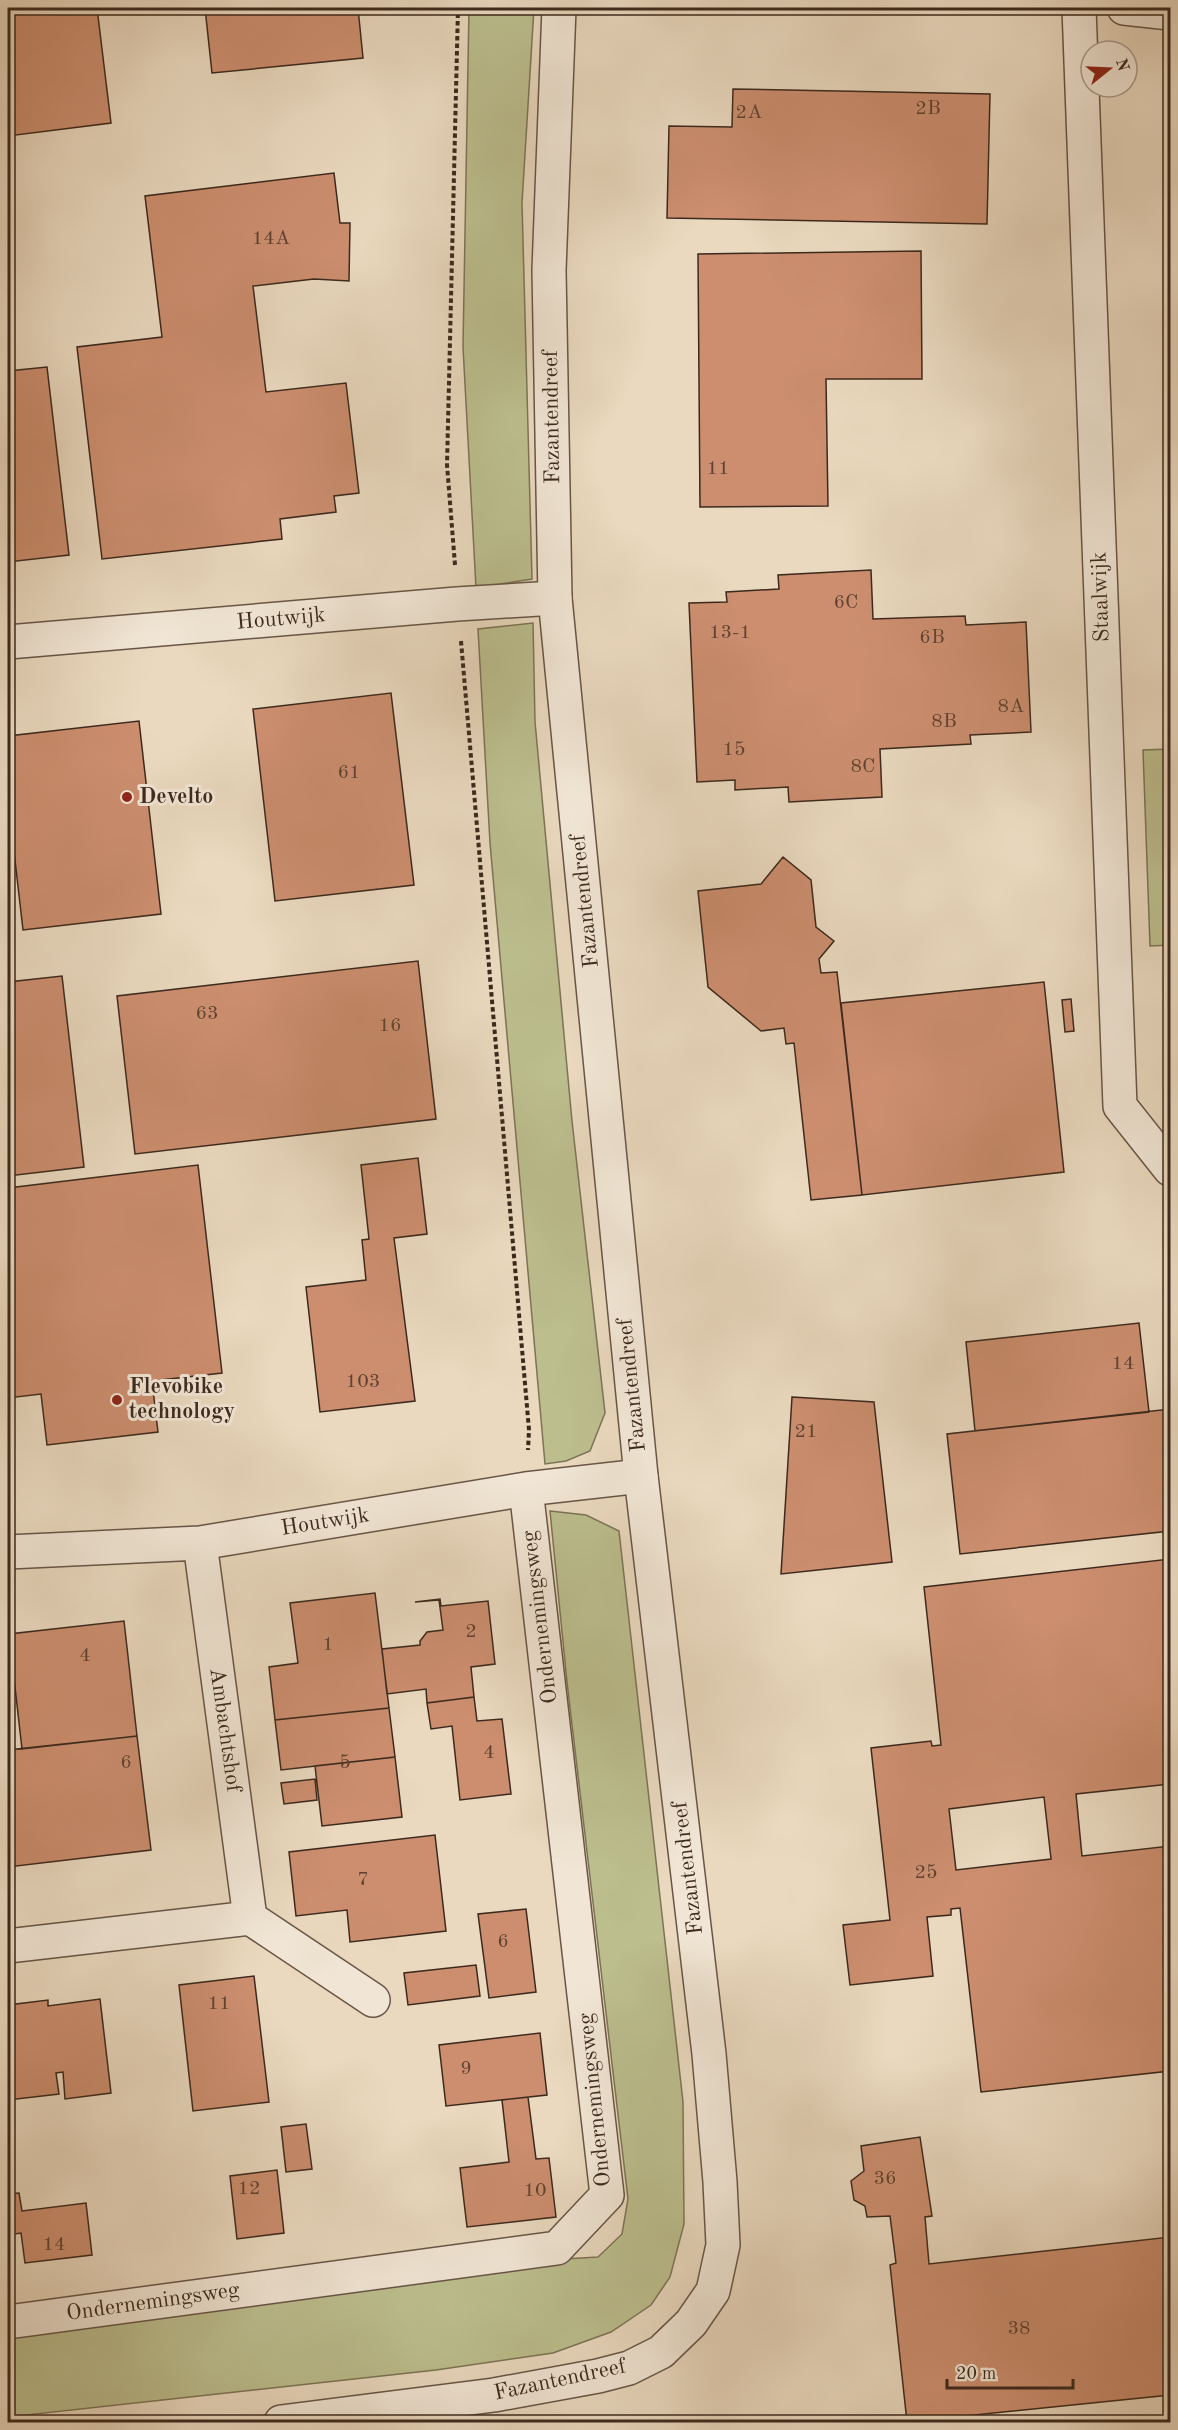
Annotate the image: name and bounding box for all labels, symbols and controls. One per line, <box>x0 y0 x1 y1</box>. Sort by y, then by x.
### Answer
north arrow <box>1079 39 1139 99</box>
text: N <box>1112 57 1131 74</box>
house number: 2B <box>915 99 941 119</box>
house number: 2A <box>736 103 762 123</box>
house number: 14A <box>252 229 290 249</box>
street label: Fazantendreef <box>540 349 564 484</box>
house number: 11 <box>706 459 730 479</box>
street label: Staalwijk <box>1088 551 1114 643</box>
house number: 6C <box>834 593 859 613</box>
street label: Houtwijk <box>236 604 326 634</box>
house number: 13-1 <box>709 623 751 643</box>
house number: 6B <box>919 628 945 648</box>
house number: 8A <box>998 697 1024 717</box>
house number: 8B <box>931 712 957 732</box>
house number: 15 <box>722 740 746 760</box>
house number: 8C <box>851 757 876 777</box>
house number: 61 <box>337 763 361 783</box>
place label: Develto <box>139 786 213 808</box>
marker: Develto <box>120 790 134 804</box>
street label: Fazantendreef <box>567 832 603 969</box>
house number: 63 <box>195 1004 219 1024</box>
house number: 16 <box>378 1016 402 1036</box>
street label: Fazantendreef <box>614 1316 650 1453</box>
house number: 14 <box>1111 1354 1135 1374</box>
house number: 103 <box>346 1372 380 1392</box>
place label: Flevobike technology <box>129 1376 235 1423</box>
marker: Flevobike technology <box>110 1393 124 1407</box>
house number: 21 <box>794 1422 818 1442</box>
street label: Houtwijk <box>279 1504 371 1540</box>
street label: Ondernemingsweg <box>518 1529 562 1705</box>
house number: 2 <box>465 1622 477 1642</box>
house number: 1 <box>322 1635 334 1655</box>
house number: 4 <box>79 1646 91 1666</box>
street label: Ambachtshof <box>205 1666 245 1794</box>
house number: 4 <box>483 1743 495 1763</box>
house number: 6 <box>120 1753 132 1773</box>
house number: 5 <box>339 1753 351 1773</box>
street label: Fazantendreef <box>669 1799 707 1936</box>
house number: 25 <box>914 1863 938 1883</box>
house number: 7 <box>357 1870 369 1890</box>
house number: 6 <box>497 1932 509 1952</box>
house number: 11 <box>207 1994 231 2014</box>
street label: Ondernemingsweg <box>575 2012 615 2188</box>
house number: 9 <box>460 2059 472 2079</box>
house number: 36 <box>873 2169 897 2189</box>
house number: 12 <box>237 2179 261 2199</box>
house number: 10 <box>523 2181 547 2201</box>
house number: 14 <box>42 2235 66 2255</box>
street label: Ondernemingsweg <box>65 2279 241 2325</box>
house number: 38 <box>1007 2319 1031 2339</box>
scale bar <box>947 2352 1073 2390</box>
street label: Fazantendreef <box>492 2355 629 2405</box>
text: 20 m <box>956 2365 996 2383</box>

